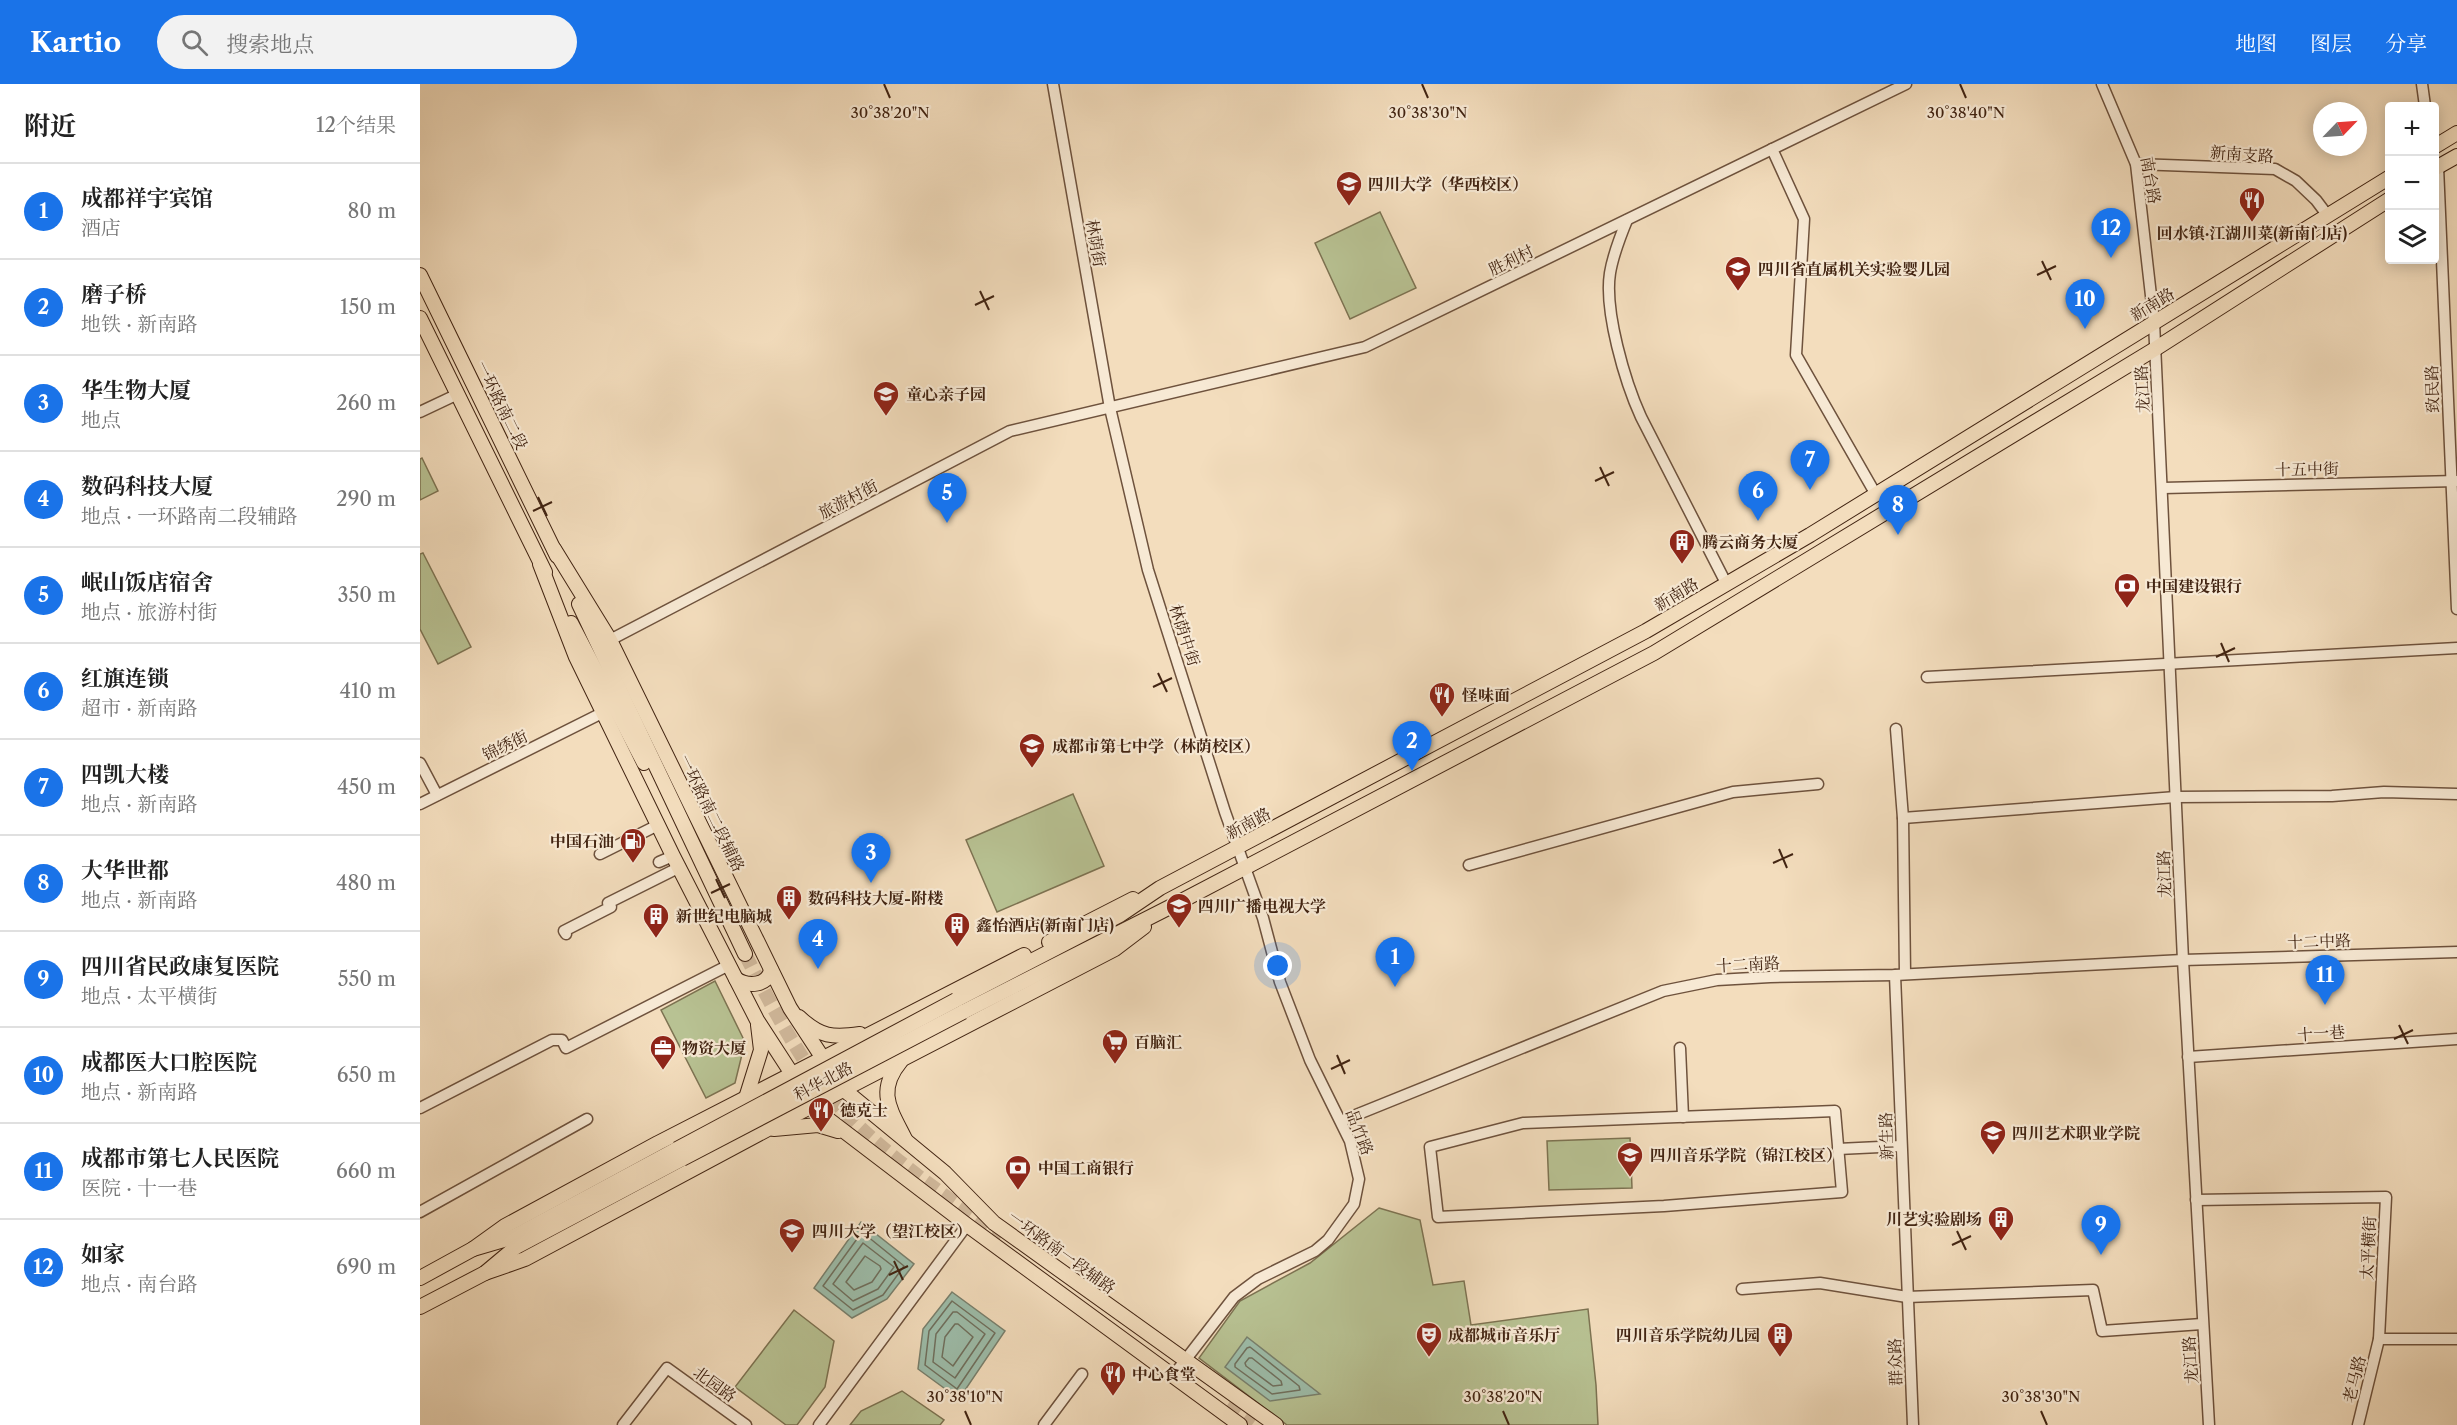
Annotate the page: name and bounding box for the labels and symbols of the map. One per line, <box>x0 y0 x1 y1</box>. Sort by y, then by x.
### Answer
north arrow <box>2313 102 2367 156</box>
text: 30°38'20"N <box>850 103 930 122</box>
text: 30°38'30"N <box>1389 103 1467 122</box>
text: 30°38'40"N <box>1927 103 2005 122</box>
street label: 新南支路 <box>2209 142 2275 166</box>
street label: 南台路 <box>2137 155 2165 205</box>
school or university icon: 四川大学（华西校区） <box>1334 169 1364 207</box>
place label: 四川大学（华西校区） <box>1368 174 1528 194</box>
restaurant icon: 回水镇·江湖川菜(新南门店) <box>2237 185 2267 223</box>
pin: 12 <box>2092 208 2130 258</box>
street label: 林荫街 <box>1082 218 1110 268</box>
place label: 回水镇·江湖川菜(新南门店) <box>2157 223 2347 243</box>
street label: 胜利村 <box>1485 240 1537 280</box>
school or university icon: 四川省直属机关实验婴儿园 <box>1723 254 1753 292</box>
place label: 四川省直属机关实验婴儿园 <box>1758 259 1950 279</box>
pin: 10 <box>2066 280 2104 329</box>
street label: 新南路 <box>2126 283 2178 325</box>
street label: 一环路南二段 <box>472 357 532 453</box>
street label: 龙江路 <box>2131 365 2153 413</box>
street label: 致民路 <box>2421 365 2443 413</box>
school or university icon: 童心亲子园 <box>871 379 901 417</box>
place label: 童心亲子园 <box>906 384 986 404</box>
pin: 7 <box>1790 440 1830 490</box>
street label: 十五中街 <box>2275 458 2339 480</box>
pin: 6 <box>1738 472 1778 521</box>
pin: 5 <box>928 474 966 523</box>
street label: 旅游村街 <box>815 475 881 523</box>
pin: 8 <box>1878 486 1918 535</box>
building icon: 腾云商务大厦 <box>1667 527 1697 565</box>
place label: 腾云商务大厦 <box>1702 532 1798 552</box>
bank icon: 中国建设银行 <box>2112 571 2142 609</box>
street label: 新南路 <box>1650 573 1702 615</box>
place label: 中国建设银行 <box>2146 576 2242 596</box>
street label: 林荫中街 <box>1166 601 1204 669</box>
restaurant icon: 怪味面 <box>1427 680 1457 718</box>
place label: 怪味面 <box>1462 685 1510 705</box>
pin: 2 <box>1392 722 1432 771</box>
street label: 锦绣街 <box>479 725 531 765</box>
school or university icon: 成都市第七中学（林荫校区） <box>1017 731 1047 769</box>
place label: 成都市第七中学（林荫校区） <box>1052 736 1260 756</box>
street label: 一环路南二段辅路 <box>675 751 749 875</box>
street label: 新南路 <box>1222 803 1274 843</box>
fuel station icon: 中国石油 <box>618 826 648 864</box>
place label: 中国石油 <box>550 831 614 851</box>
pin: 3 <box>852 834 890 883</box>
street label: 龙江路 <box>2153 850 2175 898</box>
building icon: 数码科技大厦-附楼 <box>774 883 804 921</box>
place label: 数码科技大厦-附楼 <box>808 888 943 908</box>
school or university icon: 四川广播电视大学 <box>1164 891 1194 929</box>
place label: 四川广播电视大学 <box>1198 896 1326 916</box>
building icon: 新世纪电脑城 <box>641 901 671 939</box>
place label: 新世纪电脑城 <box>676 906 772 926</box>
building icon: 鑫怡酒店(新南门店) <box>942 910 972 948</box>
place label: 鑫怡酒店(新南门店) <box>976 915 1114 935</box>
pin: 4 <box>798 920 838 969</box>
street label: 十二中路 <box>2287 930 2351 952</box>
pin: 1 <box>1376 938 1414 987</box>
your location <box>1263 951 1292 980</box>
street label: 十二南路 <box>1716 952 1780 976</box>
pin: 11 <box>2306 956 2344 1005</box>
street label: 十一巷 <box>2296 1021 2346 1045</box>
supermarket icon: 百脑汇 <box>1100 1027 1130 1065</box>
place label: 百脑汇 <box>1134 1032 1182 1052</box>
office icon: 物资大厦 <box>648 1033 678 1071</box>
place label: 物资大厦 <box>682 1038 746 1058</box>
street label: 科华北路 <box>790 1057 856 1105</box>
restaurant icon: 德克士 <box>806 1095 836 1133</box>
place label: 德克士 <box>840 1100 888 1120</box>
street label: 品竹路 <box>1342 1106 1378 1158</box>
street label: 新生路 <box>1875 1112 1897 1160</box>
school or university icon: 四川艺术职业学院 <box>1978 1118 2008 1156</box>
place label: 四川艺术职业学院 <box>2012 1123 2140 1143</box>
school or university icon: 四川音乐学院（锦江校区） <box>1615 1140 1645 1178</box>
place label: 四川音乐学院（锦江校区） <box>1650 1145 1842 1165</box>
bank icon: 中国工商银行 <box>1003 1153 1033 1191</box>
place label: 中国工商银行 <box>1038 1158 1134 1178</box>
building icon: 川艺实验剧场 <box>1986 1204 2016 1242</box>
street label: 一环路南一段辅路 <box>1004 1206 1120 1298</box>
pin: 9 <box>2082 1206 2120 1255</box>
place label: 川艺实验剧场 <box>1886 1209 1982 1229</box>
school or university icon: 四川大学（望江校区） <box>777 1216 807 1254</box>
street label: 太平横街 <box>2356 1216 2380 1280</box>
place label: 四川大学（望江校区） <box>812 1221 972 1241</box>
theatre icon: 成都城市音乐厅 <box>1414 1320 1444 1358</box>
building icon: 四川音乐学院幼儿园 <box>1765 1320 1795 1358</box>
place label: 成都城市音乐厅 <box>1448 1325 1560 1345</box>
place label: 四川音乐学院幼儿园 <box>1616 1325 1760 1345</box>
street label: 龙江路 <box>2178 1335 2202 1385</box>
street label: 群众路 <box>1884 1338 1906 1386</box>
street label: 老马路 <box>2338 1353 2370 1405</box>
restaurant icon: 中心食堂 <box>1098 1359 1128 1397</box>
street label: 北园路 <box>690 1362 740 1406</box>
place label: 中心食堂 <box>1132 1364 1196 1384</box>
text: 30°38'10"N <box>927 1387 1003 1406</box>
text: 30°38'20"N <box>1463 1387 1543 1406</box>
text: 30°38'30"N <box>2002 1387 2080 1406</box>

